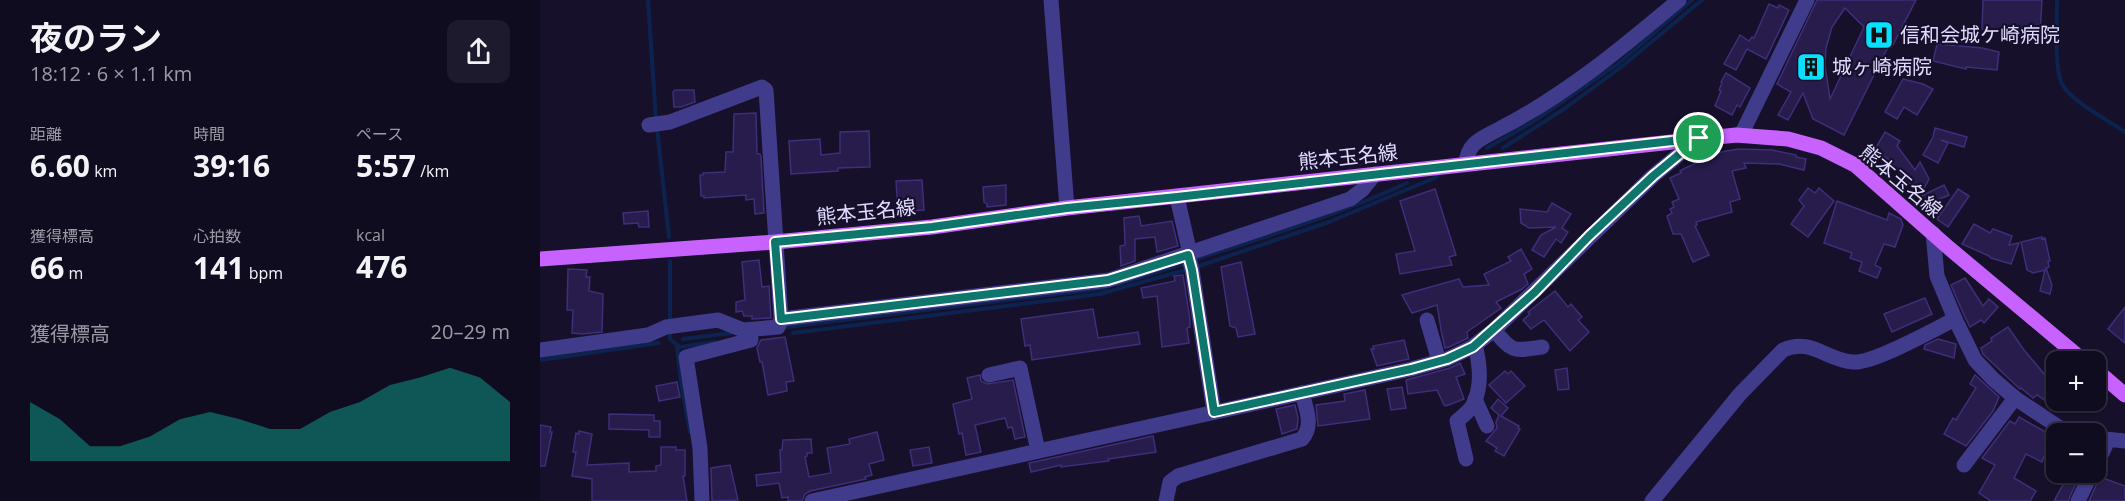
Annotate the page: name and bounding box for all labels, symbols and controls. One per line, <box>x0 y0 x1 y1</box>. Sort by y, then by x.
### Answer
text: 夜のラン <box>30 15 162 60</box>
hospital icon: 信和会城ケ崎病院 <box>1863 19 1895 51</box>
button: share <box>447 20 510 83</box>
place label: 信和会城ケ崎病院 <box>1900 21 2060 48</box>
building icon: 城ヶ崎病院 <box>1795 51 1827 83</box>
place label: 城ヶ崎病院 <box>1832 53 1932 80</box>
text: 18:12 · 6 × 1.1 km <box>30 60 192 87</box>
pin <box>1673 112 1724 163</box>
icon: arrive <box>1682 121 1715 154</box>
text: 距離 <box>30 123 62 145</box>
text: 時間 <box>193 123 225 145</box>
text: ペース <box>356 123 403 145</box>
street label: 熊本玉名線 <box>1297 138 1399 175</box>
street label: 熊本玉名線 <box>1854 138 1948 223</box>
text: 6.60 <box>30 145 90 186</box>
text: 39:16 <box>193 145 270 186</box>
text: 5:57 <box>356 145 416 186</box>
text: km <box>90 160 117 182</box>
text: /km <box>416 160 449 182</box>
street label: 熊本玉名線 <box>815 193 917 230</box>
text: kcal <box>356 224 385 246</box>
text: 獲得標高 <box>30 225 94 247</box>
text: 心拍数 <box>193 225 241 247</box>
text: 476 <box>356 246 407 287</box>
text: 66 <box>30 247 64 288</box>
text: 141 <box>193 247 244 288</box>
text: m <box>64 262 83 284</box>
text: bpm <box>244 262 283 284</box>
text: 20–29 m <box>431 318 510 345</box>
text: 獲得標高 <box>30 320 110 347</box>
map controls <box>2046 351 2106 483</box>
button: + <box>2046 351 2106 411</box>
button: − <box>2046 423 2106 483</box>

